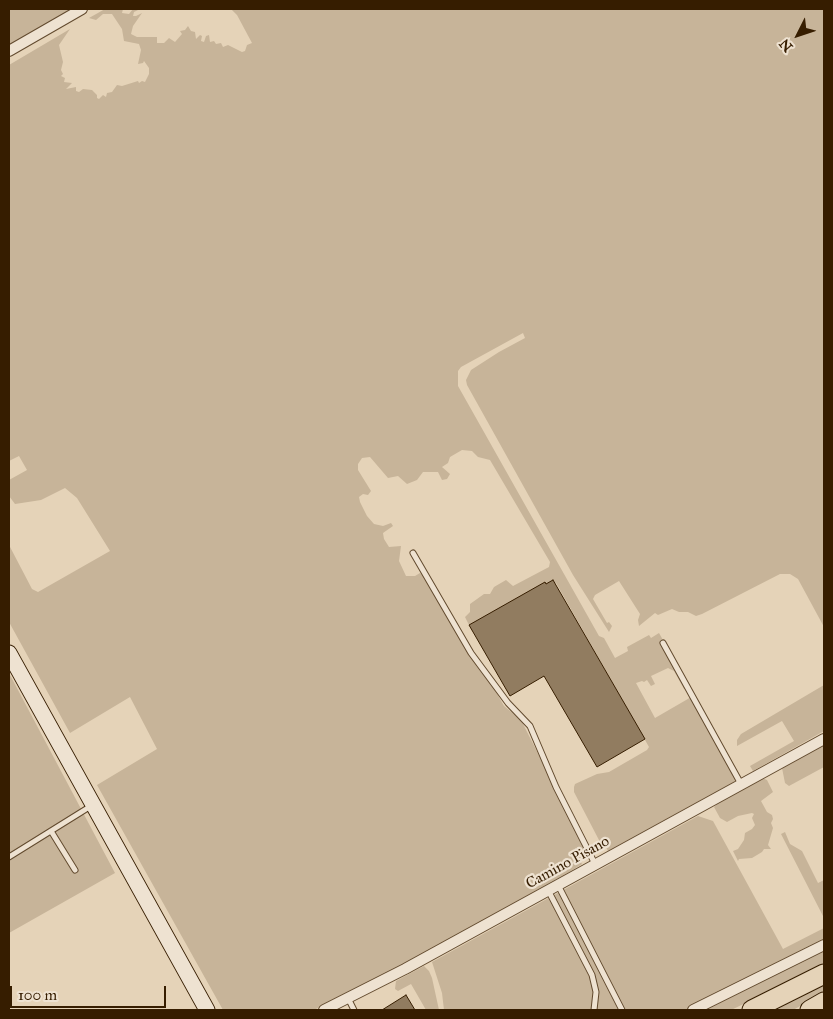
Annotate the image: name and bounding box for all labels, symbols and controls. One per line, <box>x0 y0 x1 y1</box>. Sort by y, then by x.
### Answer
north arrow <box>773 10 823 60</box>
text: N <box>776 35 797 55</box>
street label: Camino Pisano <box>523 833 613 893</box>
scale bar <box>12 976 169 1008</box>
text: 100 m <box>18 986 57 1004</box>

